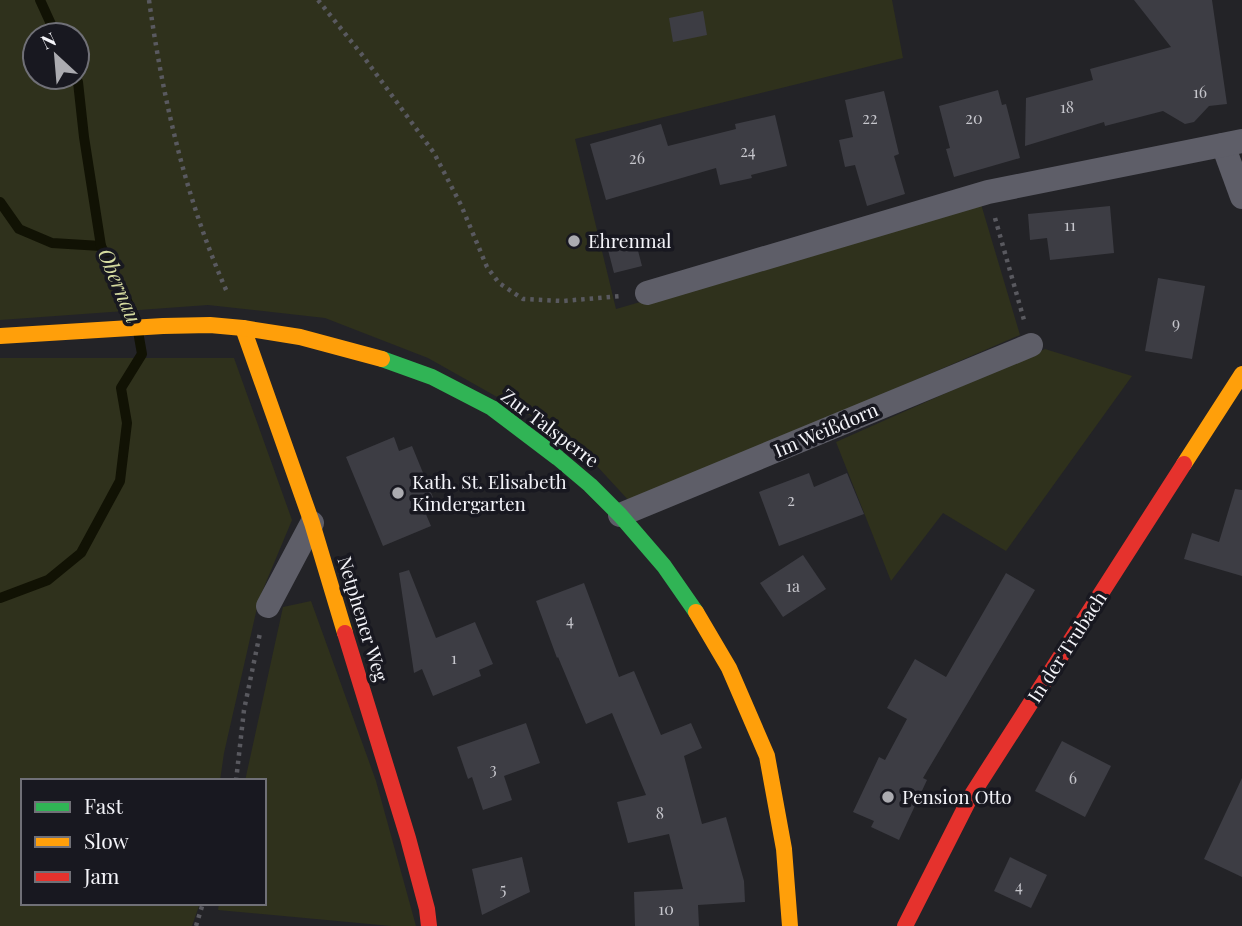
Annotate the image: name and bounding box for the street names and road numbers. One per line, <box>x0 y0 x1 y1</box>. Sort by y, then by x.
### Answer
street label: Zur Talsperre <box>496 382 605 473</box>
street label: Im Weißdorn <box>770 395 882 463</box>
street label: Netphener Weg <box>333 553 395 685</box>
street label: In der Trubach <box>1021 586 1112 707</box>

